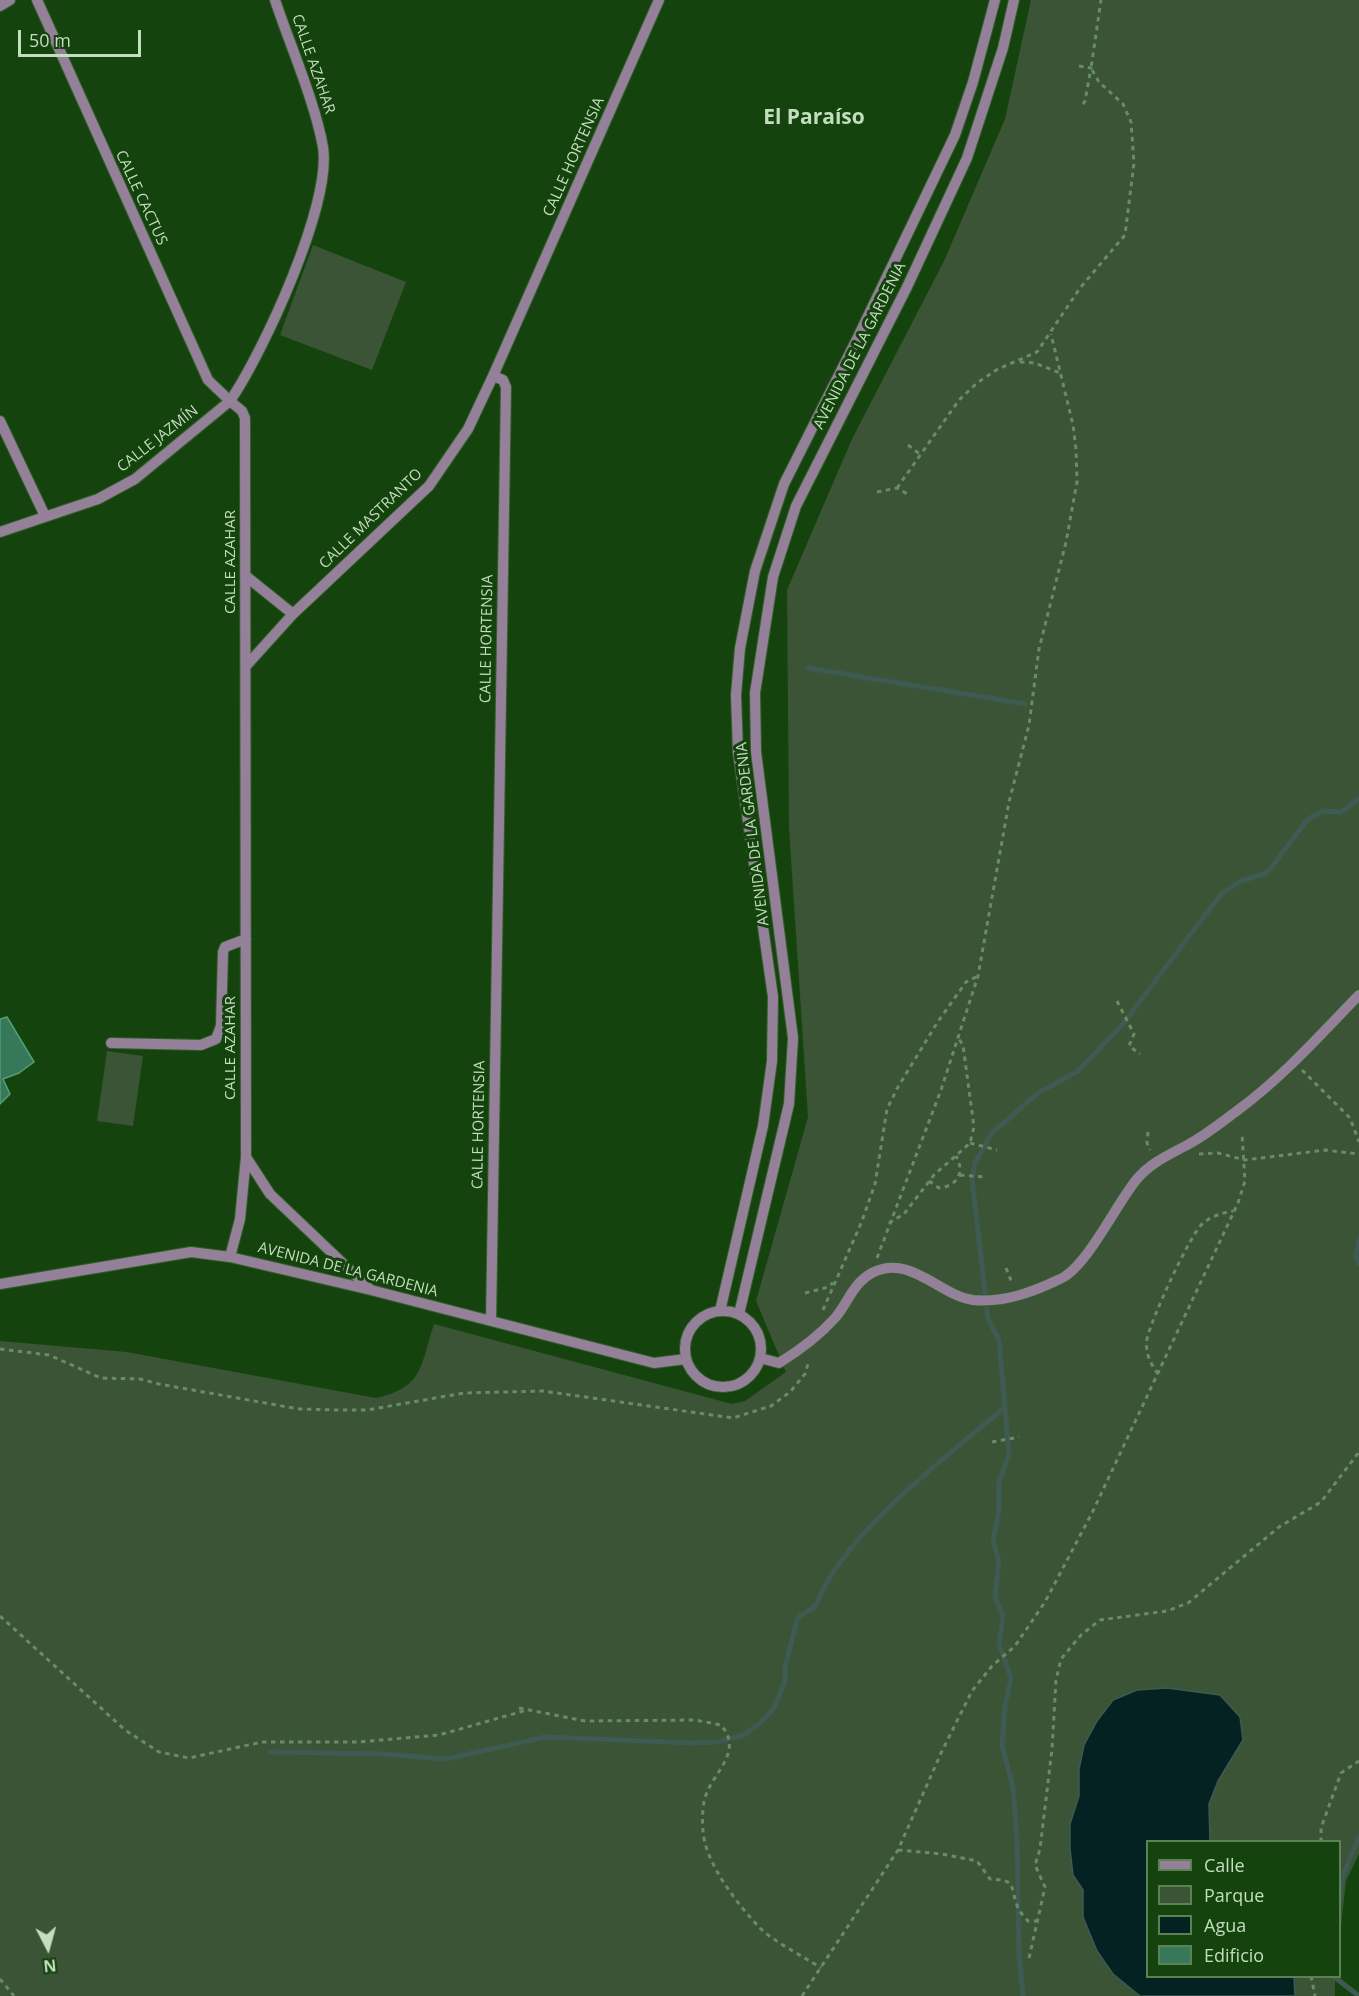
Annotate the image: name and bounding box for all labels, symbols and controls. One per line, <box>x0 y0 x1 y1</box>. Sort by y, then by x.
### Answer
street label: CALLE AZAHAR <box>288 12 338 116</box>
scale bar <box>21 18 144 56</box>
text: 50 m <box>29 28 71 52</box>
street label: CALLE HORTENSIA <box>540 95 608 219</box>
district label: El Paraíso <box>763 105 865 131</box>
street label: CALLE CACTUS <box>111 148 171 248</box>
street label: AVENIDA DE LA GARDENIA <box>810 260 910 432</box>
street label: CALLE JAZMÍN <box>114 402 202 476</box>
street label: CALLE MASTRANTO <box>316 465 426 573</box>
street label: CALLE AZAHAR <box>222 510 240 614</box>
street label: CALLE HORTENSIA <box>477 575 497 703</box>
street label: AVENIDA DE LA GARDENIA <box>733 741 773 927</box>
street label: CALLE AZAHAR <box>222 996 240 1100</box>
street label: CALLE HORTENSIA <box>469 1061 489 1189</box>
street label: AVENIDA DE LA GARDENIA <box>256 1239 440 1301</box>
legend <box>1146 1840 1341 1978</box>
text: Calle <box>1204 1853 1245 1877</box>
text: Parque <box>1204 1883 1264 1907</box>
text: Agua <box>1204 1913 1246 1937</box>
north arrow <box>18 1918 78 1978</box>
text: Edificio <box>1204 1943 1264 1967</box>
text: N <box>42 1954 58 1978</box>

